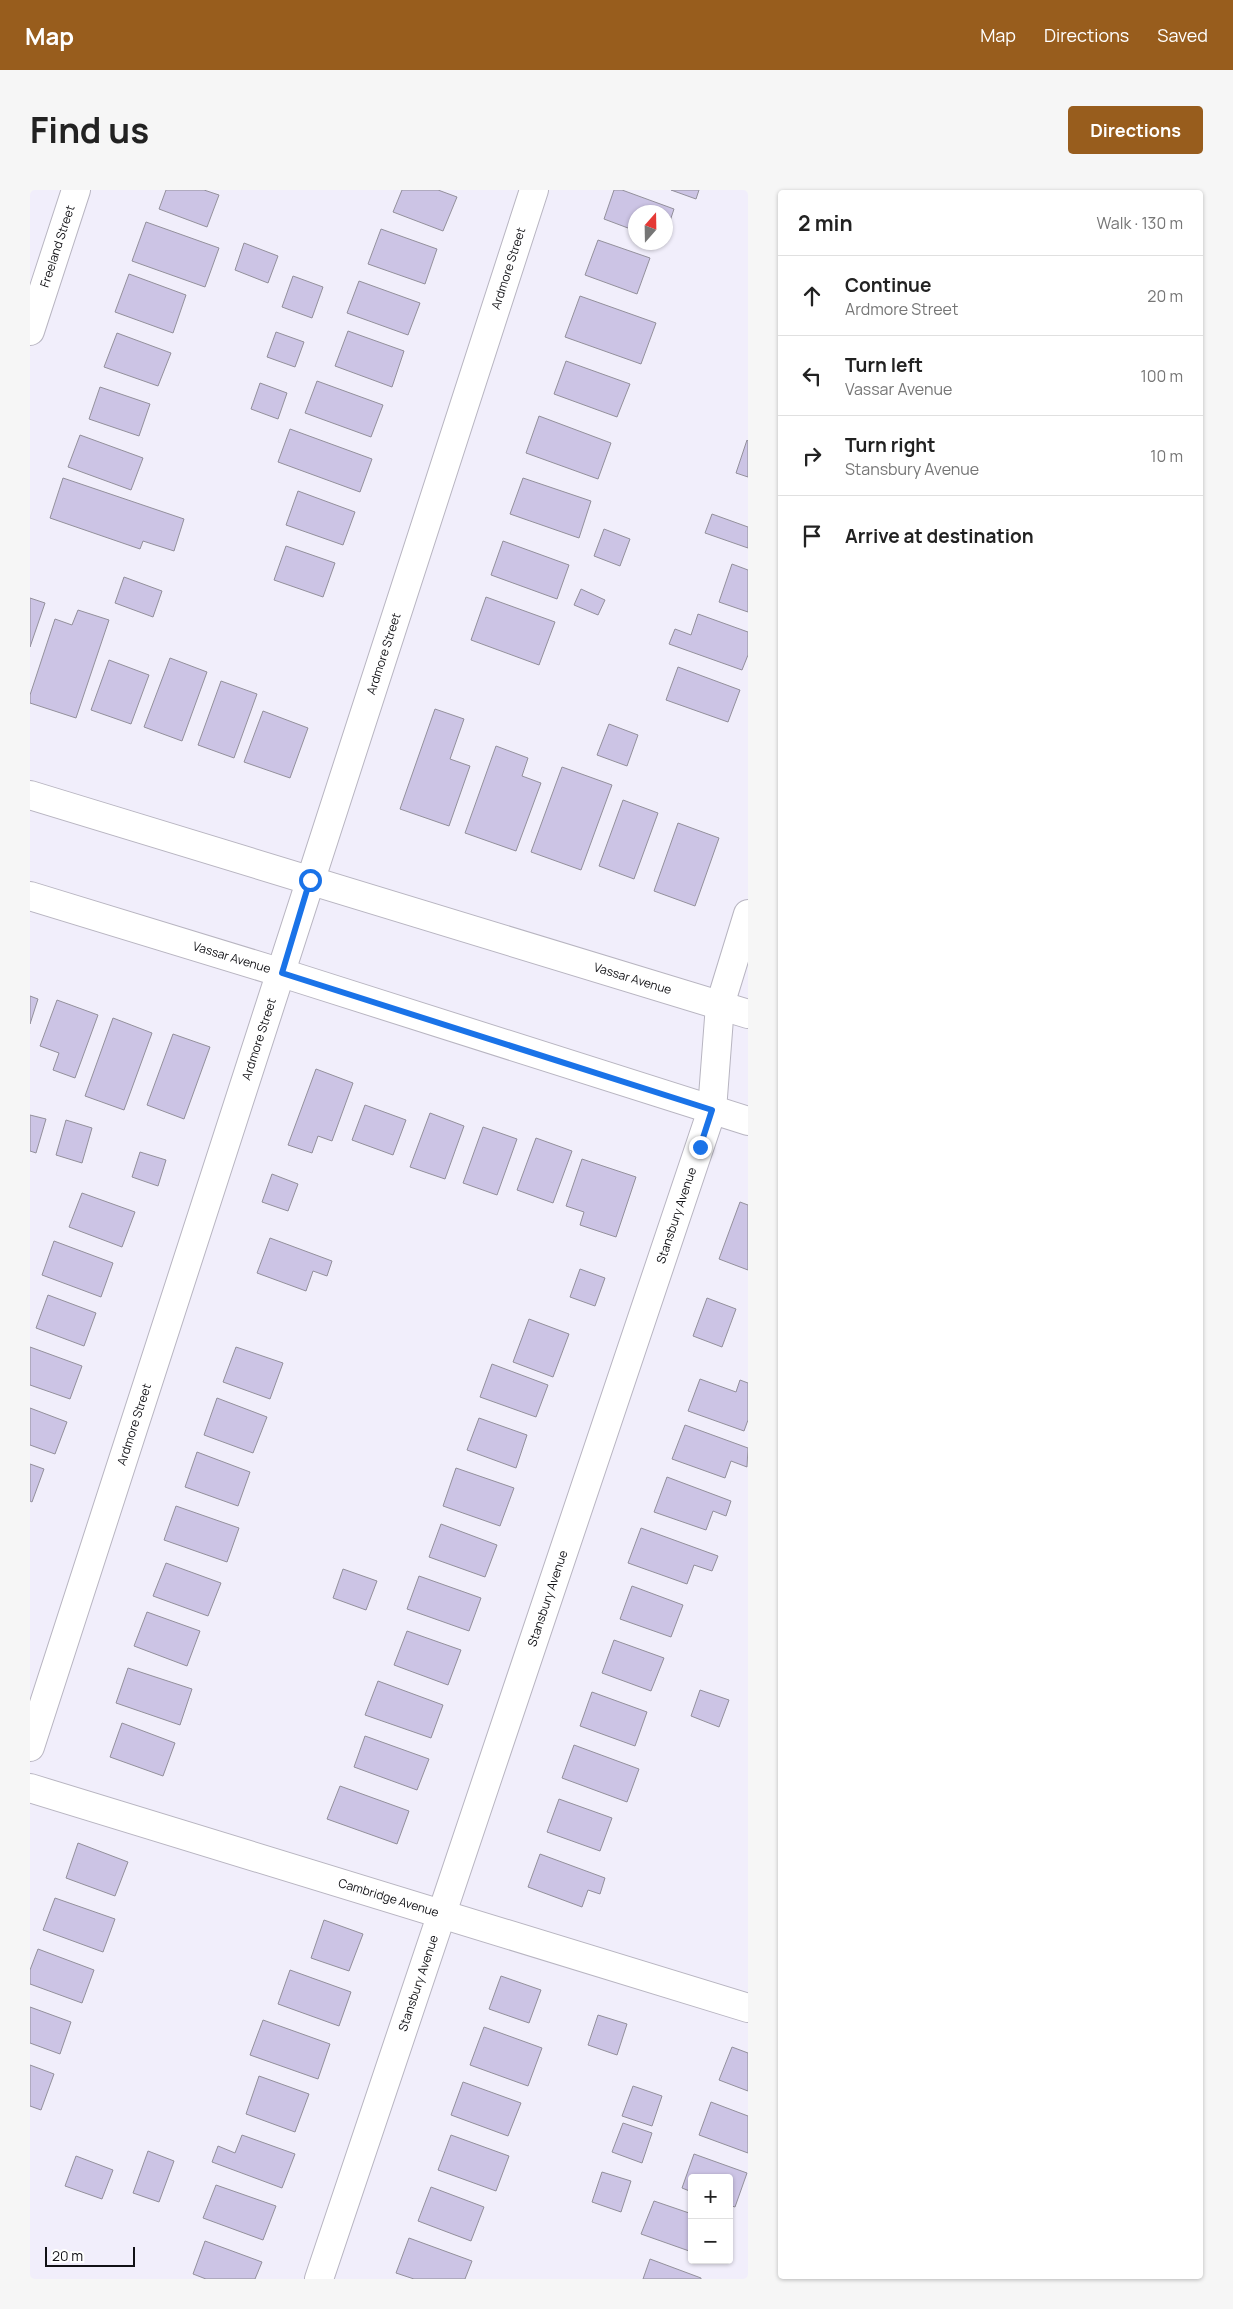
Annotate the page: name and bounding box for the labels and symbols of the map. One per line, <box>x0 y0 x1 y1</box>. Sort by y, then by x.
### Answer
street label: Freeland Street <box>36 203 79 290</box>
north arrow <box>628 205 673 250</box>
street label: Ardmore Street <box>487 225 529 311</box>
street label: Ardmore Street <box>362 610 405 697</box>
route start <box>299 869 322 892</box>
street label: Vassar Avenue <box>191 937 273 977</box>
street label: Vassar Avenue <box>592 958 674 998</box>
street label: Ardmore Street <box>237 996 280 1082</box>
route end <box>689 1136 712 1159</box>
street label: Stansbury Avenue <box>652 1165 700 1266</box>
street label: Ardmore Street <box>113 1381 155 1467</box>
street label: Stansbury Avenue <box>523 1548 571 1649</box>
street label: Cambridge Avenue <box>336 1874 441 1921</box>
street label: Stansbury Avenue <box>394 1933 442 2034</box>
scale bar <box>45 2244 135 2267</box>

